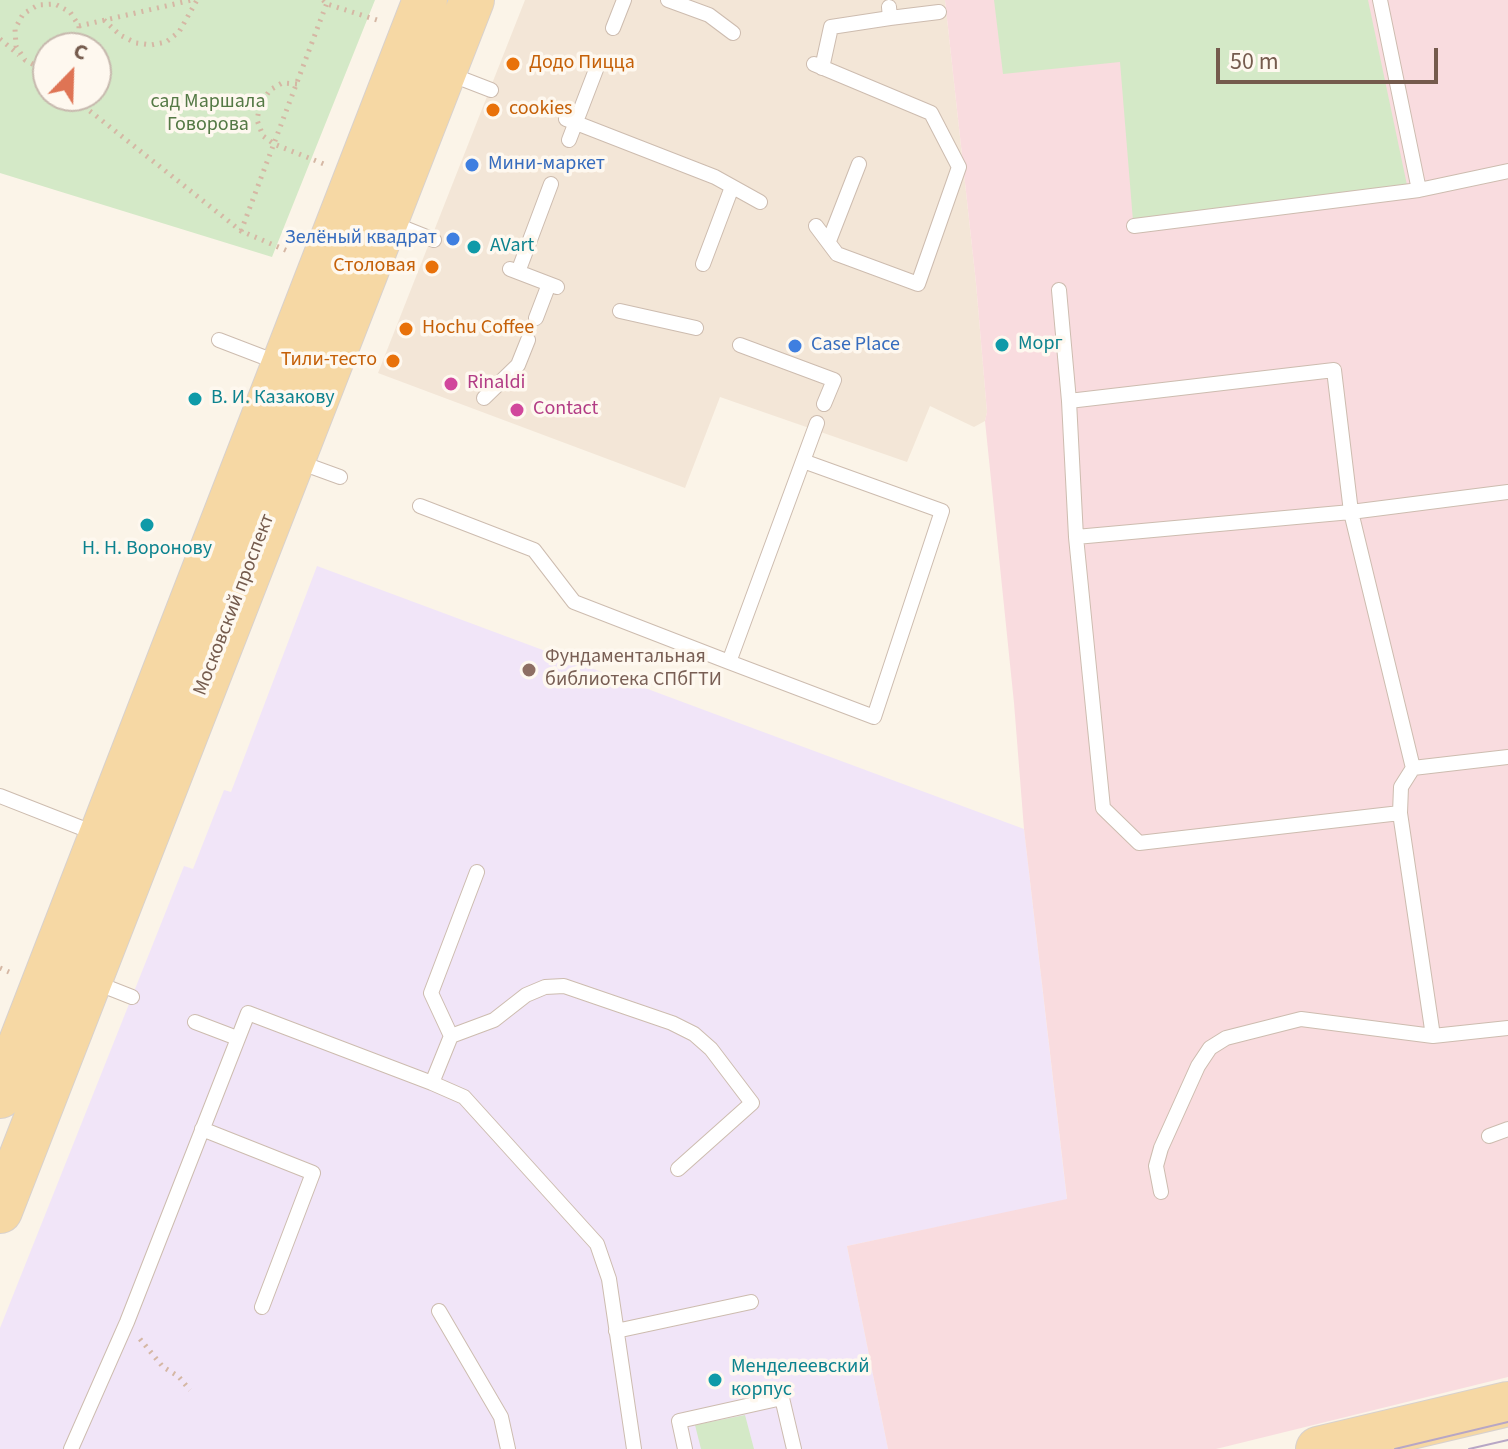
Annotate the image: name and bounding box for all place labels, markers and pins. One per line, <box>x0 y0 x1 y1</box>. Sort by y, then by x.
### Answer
place label: Додо Пицца <box>529 52 635 76</box>
marker: Додо Пицца <box>504 55 522 73</box>
place label: cookies <box>509 98 572 122</box>
marker: cookies <box>484 101 502 119</box>
place label: Мини-маркет <box>488 153 605 177</box>
marker: Мини-маркет <box>463 156 481 174</box>
place label: Зелёный квадрат <box>285 227 437 251</box>
marker: Зелёный квадрат <box>444 230 462 248</box>
place label: AVart <box>490 235 534 259</box>
marker: AVart <box>465 238 483 256</box>
place label: Столовая <box>333 255 416 279</box>
marker: Столовая <box>423 258 441 276</box>
place label: Hochu Coffee <box>422 317 534 341</box>
marker: Hochu Coffee <box>397 320 415 338</box>
place label: Морг <box>1018 333 1063 357</box>
place label: Case Place <box>811 334 900 358</box>
marker: Морг <box>993 336 1011 354</box>
marker: Case Place <box>786 337 804 355</box>
place label: Тили-тесто <box>281 349 377 373</box>
marker: Тили-тесто <box>384 352 402 370</box>
place label: Rinaldi <box>467 372 525 396</box>
marker: Rinaldi <box>442 375 460 393</box>
place label: В. И. Казакову <box>211 387 335 411</box>
marker: В. И. Казакову <box>186 390 204 408</box>
place label: Contact <box>533 398 598 422</box>
marker: Contact <box>508 401 526 419</box>
marker: Н. Н. Воронову <box>138 516 156 534</box>
place label: Н. Н. Воронову <box>82 538 212 562</box>
place label: Фундаментальная библиотека СПбГТИ <box>545 646 722 693</box>
marker: Фундаментальная библиотека СПбГТИ <box>520 661 538 679</box>
place label: Менделеевский корпус <box>731 1356 870 1403</box>
marker: Менделеевский корпус <box>706 1371 724 1389</box>

